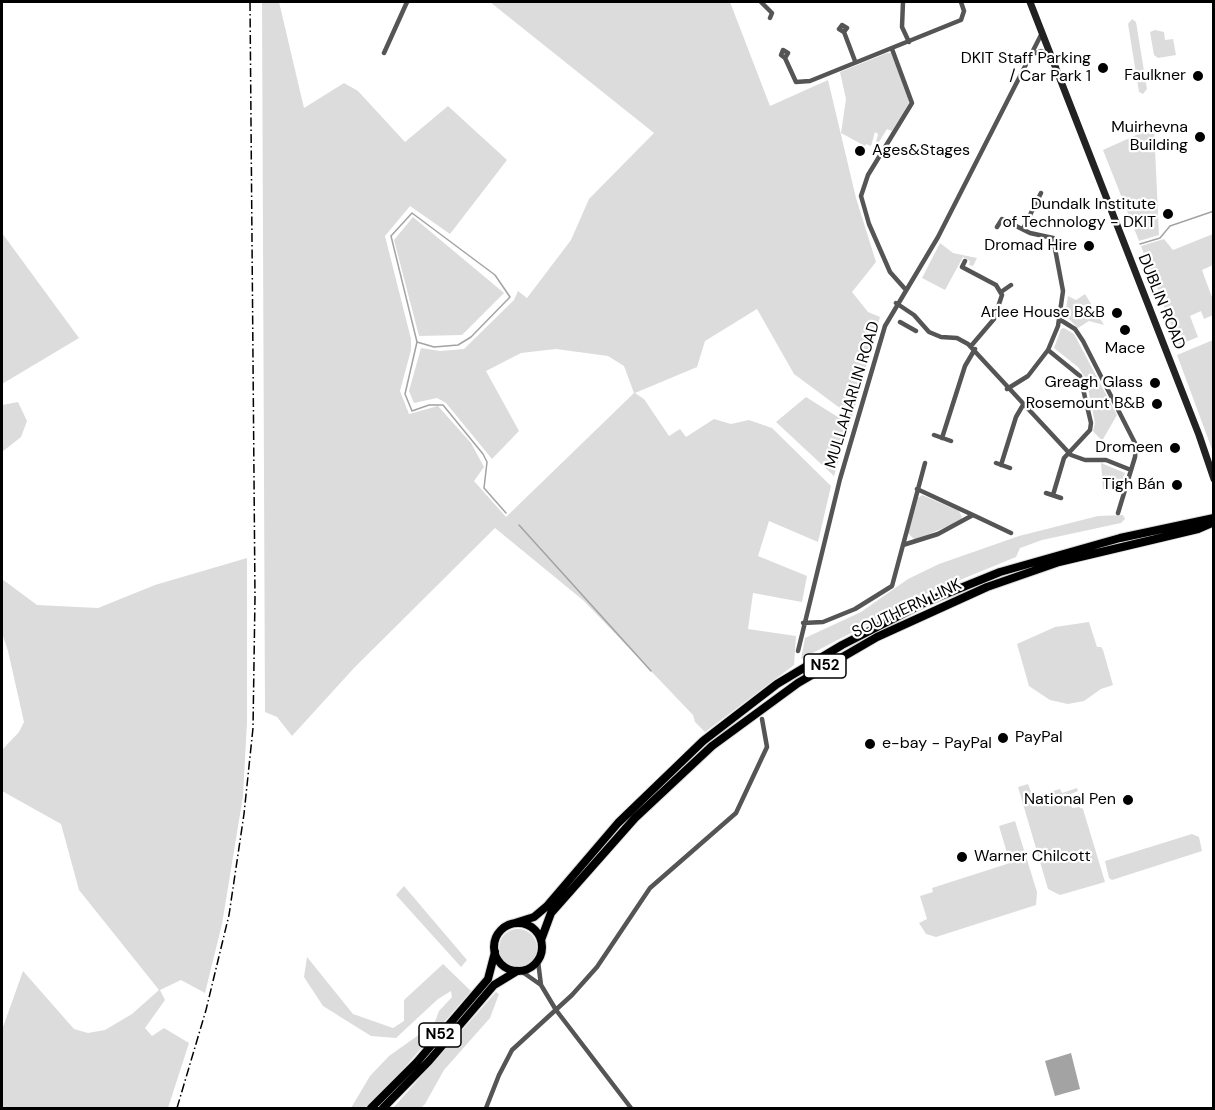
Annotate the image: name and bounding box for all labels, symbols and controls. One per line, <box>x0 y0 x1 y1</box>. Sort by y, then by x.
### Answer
place label: DKIT Staff Parking / Car Park 1 <box>961 49 1091 87</box>
marker: DKIT Staff Parking / Car Park 1 <box>1096 61 1110 75</box>
place label: Faulkner <box>1124 66 1186 86</box>
marker: Faulkner <box>1191 69 1205 83</box>
place label: Muirhevna Building <box>1111 118 1188 156</box>
marker: Muirhevna Building <box>1193 130 1207 144</box>
place label: Ages&Stages <box>872 141 970 161</box>
marker: Ages&Stages <box>853 144 867 158</box>
place label: Dundalk Institute of Technology - DKIT <box>1002 195 1156 233</box>
marker: Dundalk Institute of Technology - DKIT <box>1161 207 1175 221</box>
place label: Dromad Hire <box>984 236 1077 256</box>
marker: Dromad Hire <box>1082 239 1096 253</box>
street label: DUBLIN ROAD <box>1133 251 1189 353</box>
place label: Arlee House B&B <box>980 303 1105 323</box>
marker: Arlee House B&B <box>1110 306 1124 320</box>
street label: MULLAHARLIN ROAD <box>822 319 884 471</box>
marker: Mace <box>1118 323 1132 337</box>
place label: Mace <box>1105 339 1145 359</box>
place label: Greagh Glass <box>1045 373 1143 393</box>
marker: Greagh Glass <box>1148 376 1162 390</box>
place label: Rosemount B&B <box>1026 394 1145 414</box>
marker: Rosemount B&B <box>1150 397 1164 411</box>
place label: Dromeen <box>1095 438 1163 458</box>
marker: Dromeen <box>1168 441 1182 455</box>
place label: Tigh Bán <box>1102 475 1165 495</box>
marker: Tigh Bán <box>1170 478 1184 492</box>
street label: SOUTHERN LINK <box>849 575 965 643</box>
road number: N52 <box>804 654 846 678</box>
place label: PayPal <box>1015 728 1062 748</box>
marker: PayPal <box>996 731 1010 745</box>
place label: e-bay - PayPal <box>882 734 992 754</box>
marker: e-bay - PayPal <box>863 737 877 751</box>
place label: National Pen <box>1024 790 1116 810</box>
marker: National Pen <box>1121 793 1135 807</box>
place label: Warner Chilcott <box>974 847 1091 867</box>
marker: Warner Chilcott <box>955 850 969 864</box>
road number: N52 <box>419 1023 461 1047</box>

